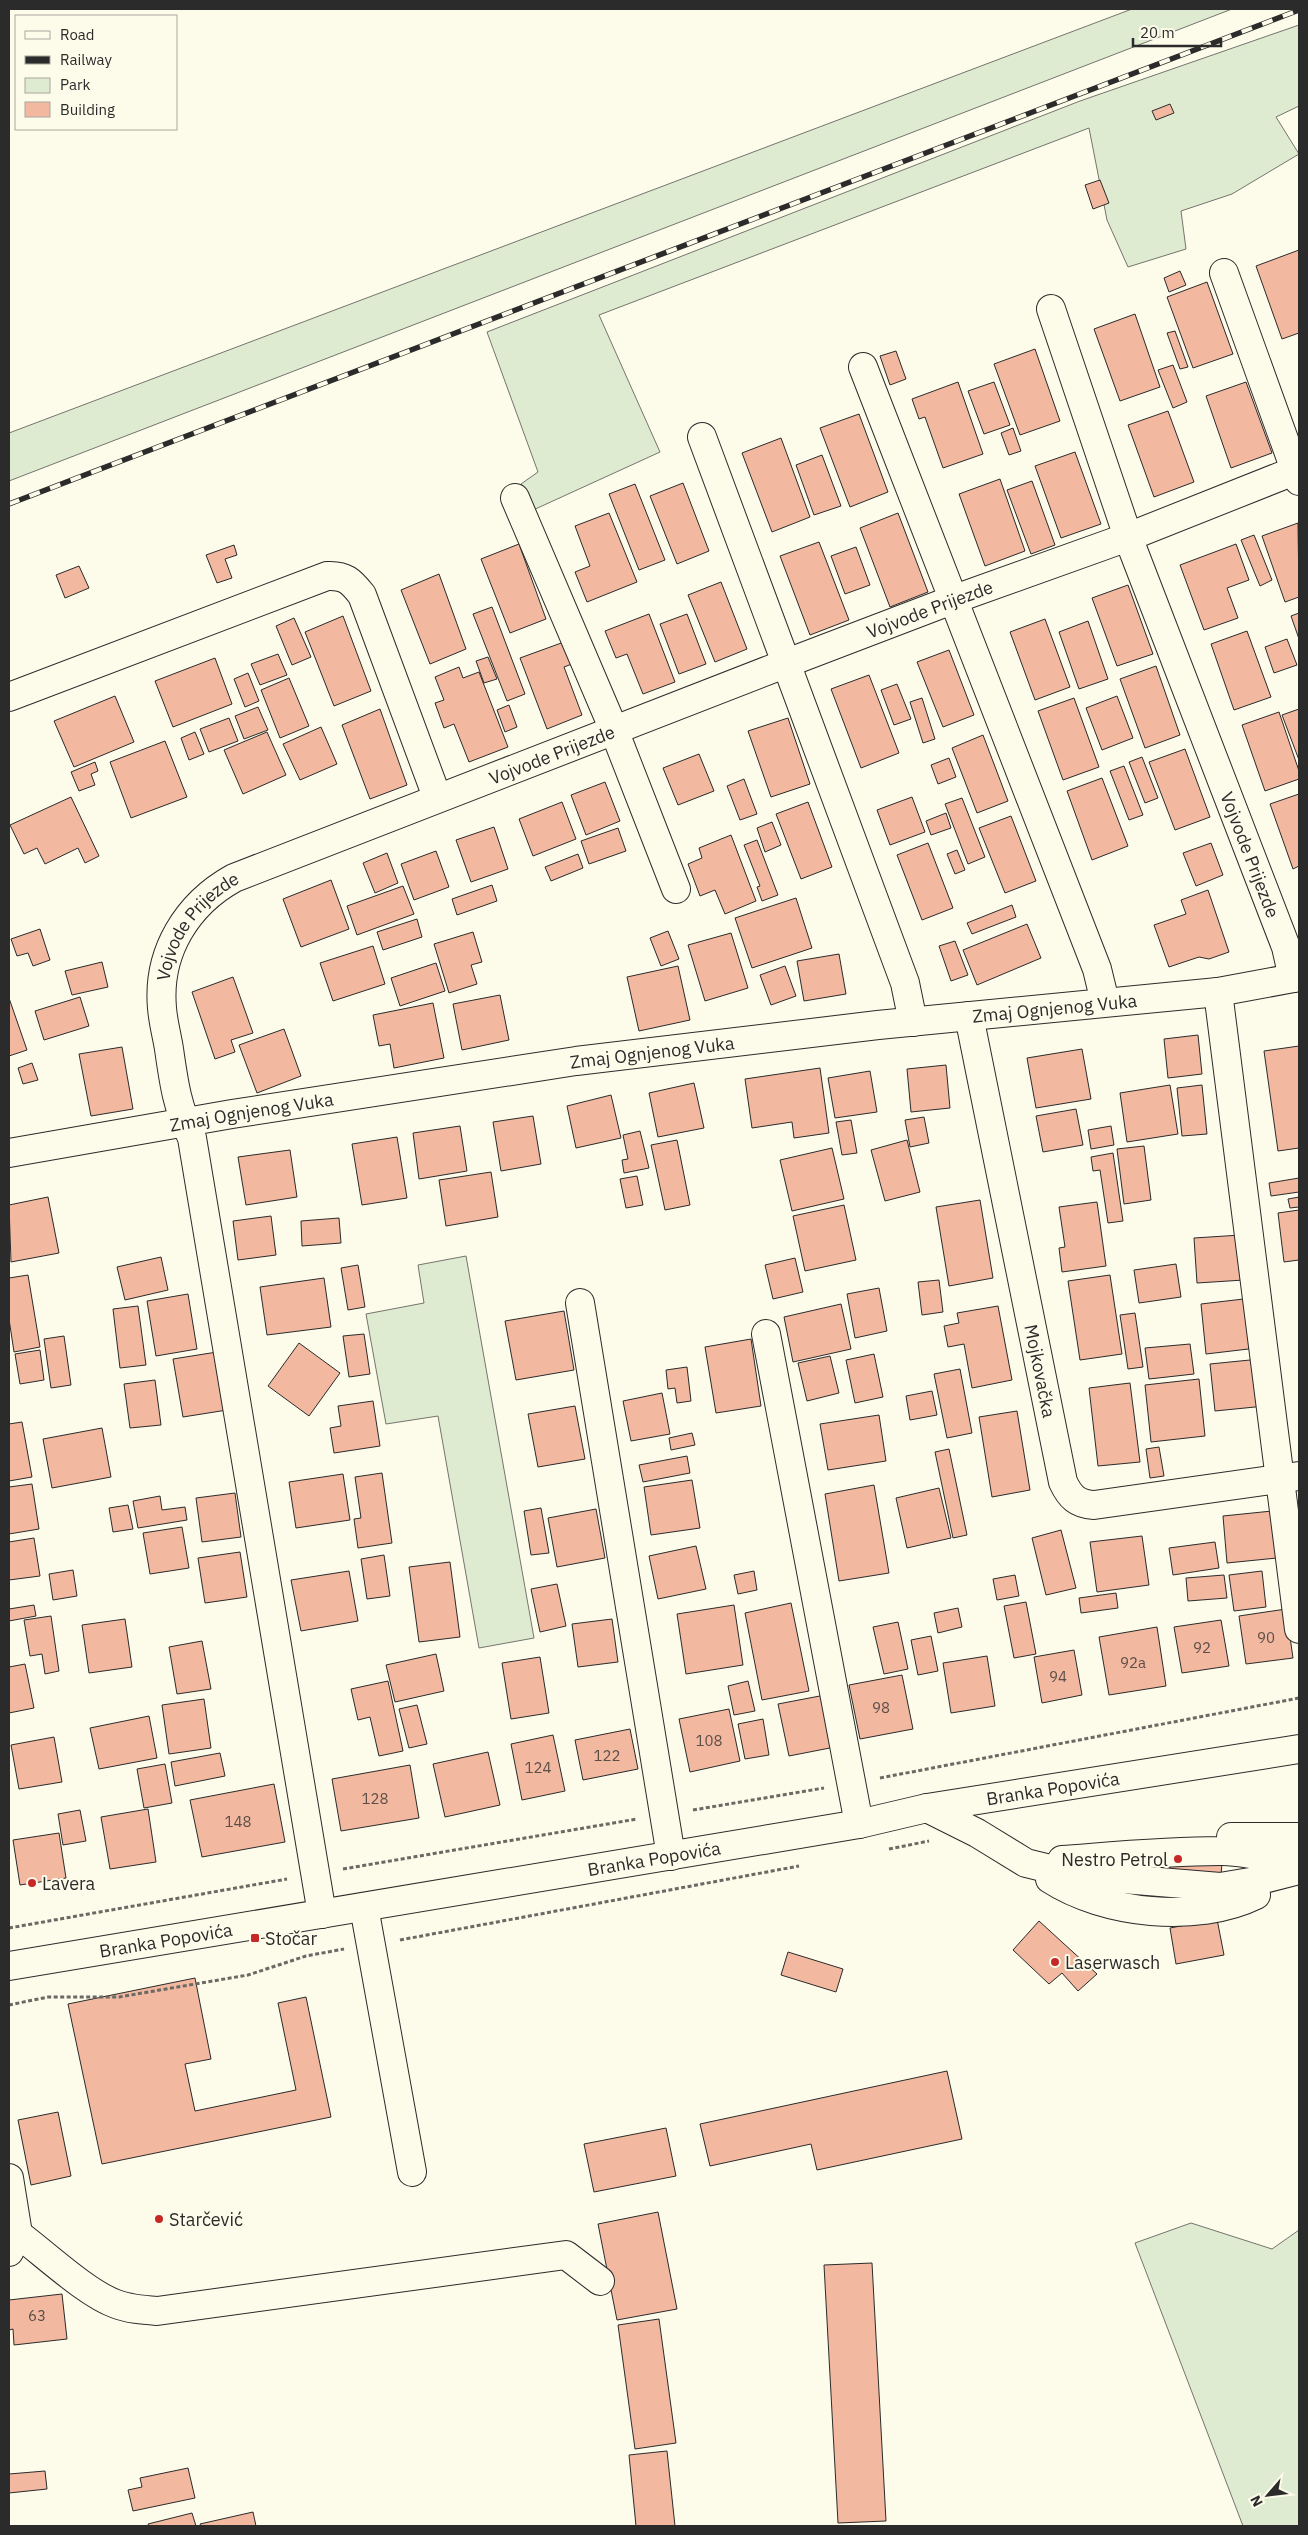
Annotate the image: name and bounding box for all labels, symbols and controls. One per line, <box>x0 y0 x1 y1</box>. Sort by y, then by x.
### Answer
legend <box>15 15 178 130</box>
scale bar <box>1133 15 1220 47</box>
text: 20 m <box>1140 23 1175 42</box>
text: Road <box>60 25 95 44</box>
text: Railway <box>60 50 113 69</box>
text: Park <box>60 75 90 94</box>
text: Building <box>60 100 115 119</box>
street label: Vojvode Prijezde <box>863 575 996 643</box>
street label: Vojvode Prijezde <box>486 720 618 789</box>
street label: Vojvode Prijezde <box>1216 788 1285 921</box>
street label: Vojvode Prijezde <box>151 866 243 982</box>
street label: Zmaj Ognjenog Vuka <box>971 988 1138 1027</box>
street label: Zmaj Ognjenog Vuka <box>568 1031 736 1073</box>
street label: Zmaj Ognjenog Vuka <box>168 1087 335 1136</box>
street label: Mojkovačka <box>1020 1322 1061 1420</box>
house number: 90 <box>1257 1628 1275 1647</box>
house number: 92 <box>1193 1638 1211 1657</box>
house number: 92a <box>1120 1653 1146 1672</box>
house number: 94 <box>1049 1667 1067 1686</box>
house number: 98 <box>872 1698 890 1717</box>
house number: 108 <box>695 1731 723 1750</box>
house number: 122 <box>593 1746 621 1765</box>
house number: 124 <box>524 1758 552 1777</box>
street label: Branka Popovića <box>985 1766 1121 1810</box>
house number: 128 <box>361 1789 389 1808</box>
house number: 148 <box>224 1812 252 1831</box>
street label: Branka Popovića <box>586 1836 723 1881</box>
place label: Nestro Petrol <box>1061 1848 1168 1871</box>
marker: Nestro Petrol <box>1172 1853 1184 1865</box>
place label: Lavera <box>42 1872 96 1895</box>
marker: Lavera <box>26 1877 38 1889</box>
street label: Branka Popovića <box>98 1917 234 1962</box>
place label: Stočar <box>265 1927 317 1950</box>
marker: Stočar <box>249 1932 261 1944</box>
place label: Laserwasch <box>1065 1951 1160 1974</box>
marker: Laserwasch <box>1049 1956 1061 1968</box>
place label: Starčević <box>169 2208 243 2231</box>
marker: Starčević <box>153 2213 165 2225</box>
house number: 63 <box>28 2306 46 2325</box>
north arrow <box>1243 2470 1293 2520</box>
text: N <box>1246 2492 1267 2510</box>

